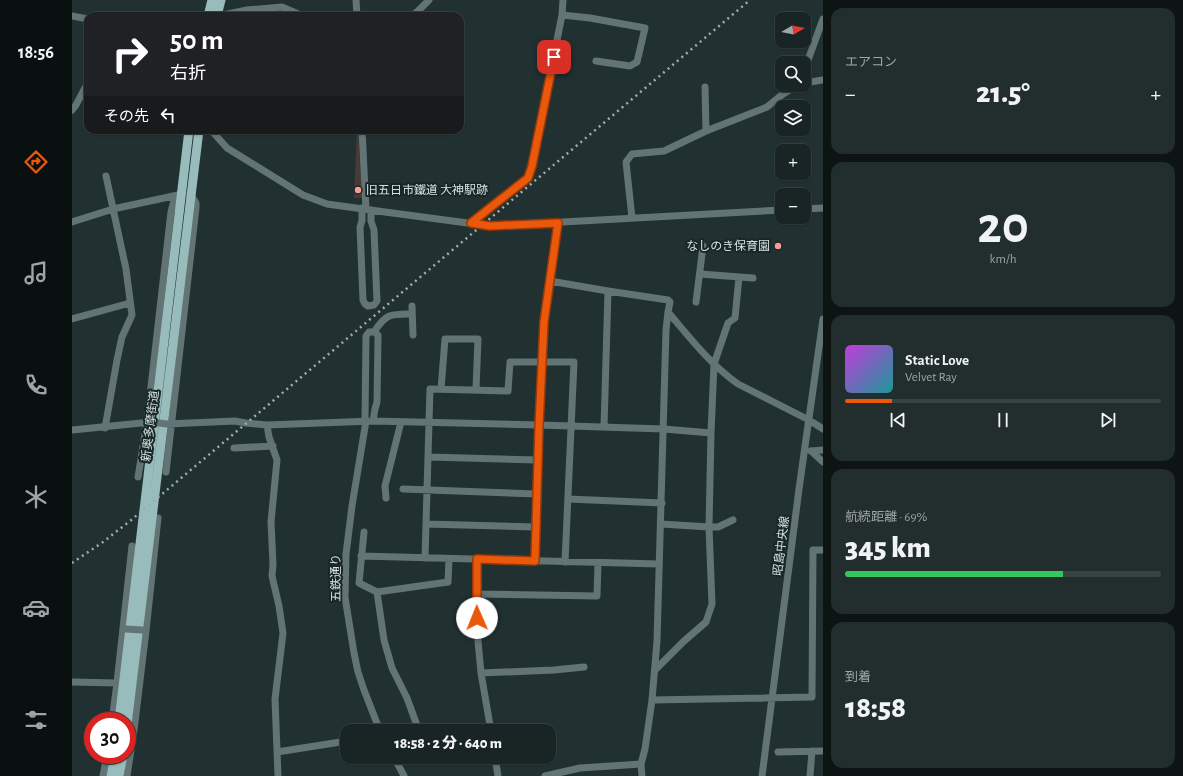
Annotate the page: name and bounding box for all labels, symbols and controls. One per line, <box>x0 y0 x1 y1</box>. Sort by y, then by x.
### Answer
north arrow <box>775 12 811 48</box>
map controls <box>775 12 811 224</box>
text: 50 m <box>170 27 224 55</box>
icon: right <box>104 28 156 80</box>
pin <box>537 40 571 74</box>
text: 18:56 <box>18 44 54 62</box>
icon: arrive <box>543 46 565 68</box>
button: search <box>775 56 811 92</box>
text: エアコン <box>845 56 897 69</box>
text: 右折 <box>170 65 206 83</box>
text: 21.5° <box>976 78 1030 108</box>
text: − <box>845 83 856 105</box>
text: + <box>1150 83 1161 105</box>
button: layers <box>775 100 811 136</box>
icon: left <box>157 104 179 126</box>
text: その先 <box>104 109 149 124</box>
button: + <box>775 144 811 180</box>
icon: directions <box>22 148 50 176</box>
place label: 旧五日市鐵道 大神駅跡 <box>366 183 488 196</box>
marker: 旧五日市鐵道 大神駅跡 <box>353 185 363 195</box>
button: − <box>775 188 811 224</box>
text: 20 <box>977 200 1029 252</box>
place label: なしのき保育園 <box>686 239 770 252</box>
marker: なしのき保育園 <box>773 241 783 251</box>
text: km/h <box>990 253 1016 266</box>
icon: music <box>22 259 50 287</box>
text: Static Love <box>905 353 969 368</box>
icon: phone <box>22 371 50 399</box>
text: Velvet Ray <box>905 371 957 384</box>
street label: 新奥多摩街道 <box>139 389 160 462</box>
icon: previous <box>887 409 909 431</box>
icon: pause <box>992 409 1014 431</box>
icon: next <box>1097 409 1119 431</box>
icon: climate <box>22 483 50 511</box>
text: 航続距離 · 69% <box>845 511 927 524</box>
street label: 昭島中央線 <box>770 515 791 577</box>
text: 345 km <box>845 533 931 563</box>
street label: 五鉄通り <box>329 554 342 602</box>
icon: car <box>22 594 50 622</box>
position arrow <box>456 597 498 639</box>
text: 到着 <box>845 671 871 684</box>
text: 18:58 <box>845 693 906 723</box>
icon: filters <box>22 706 50 734</box>
speed limit sign: 30 <box>84 712 136 764</box>
text: 18:58 · 2 分 · 640 m <box>394 736 502 751</box>

